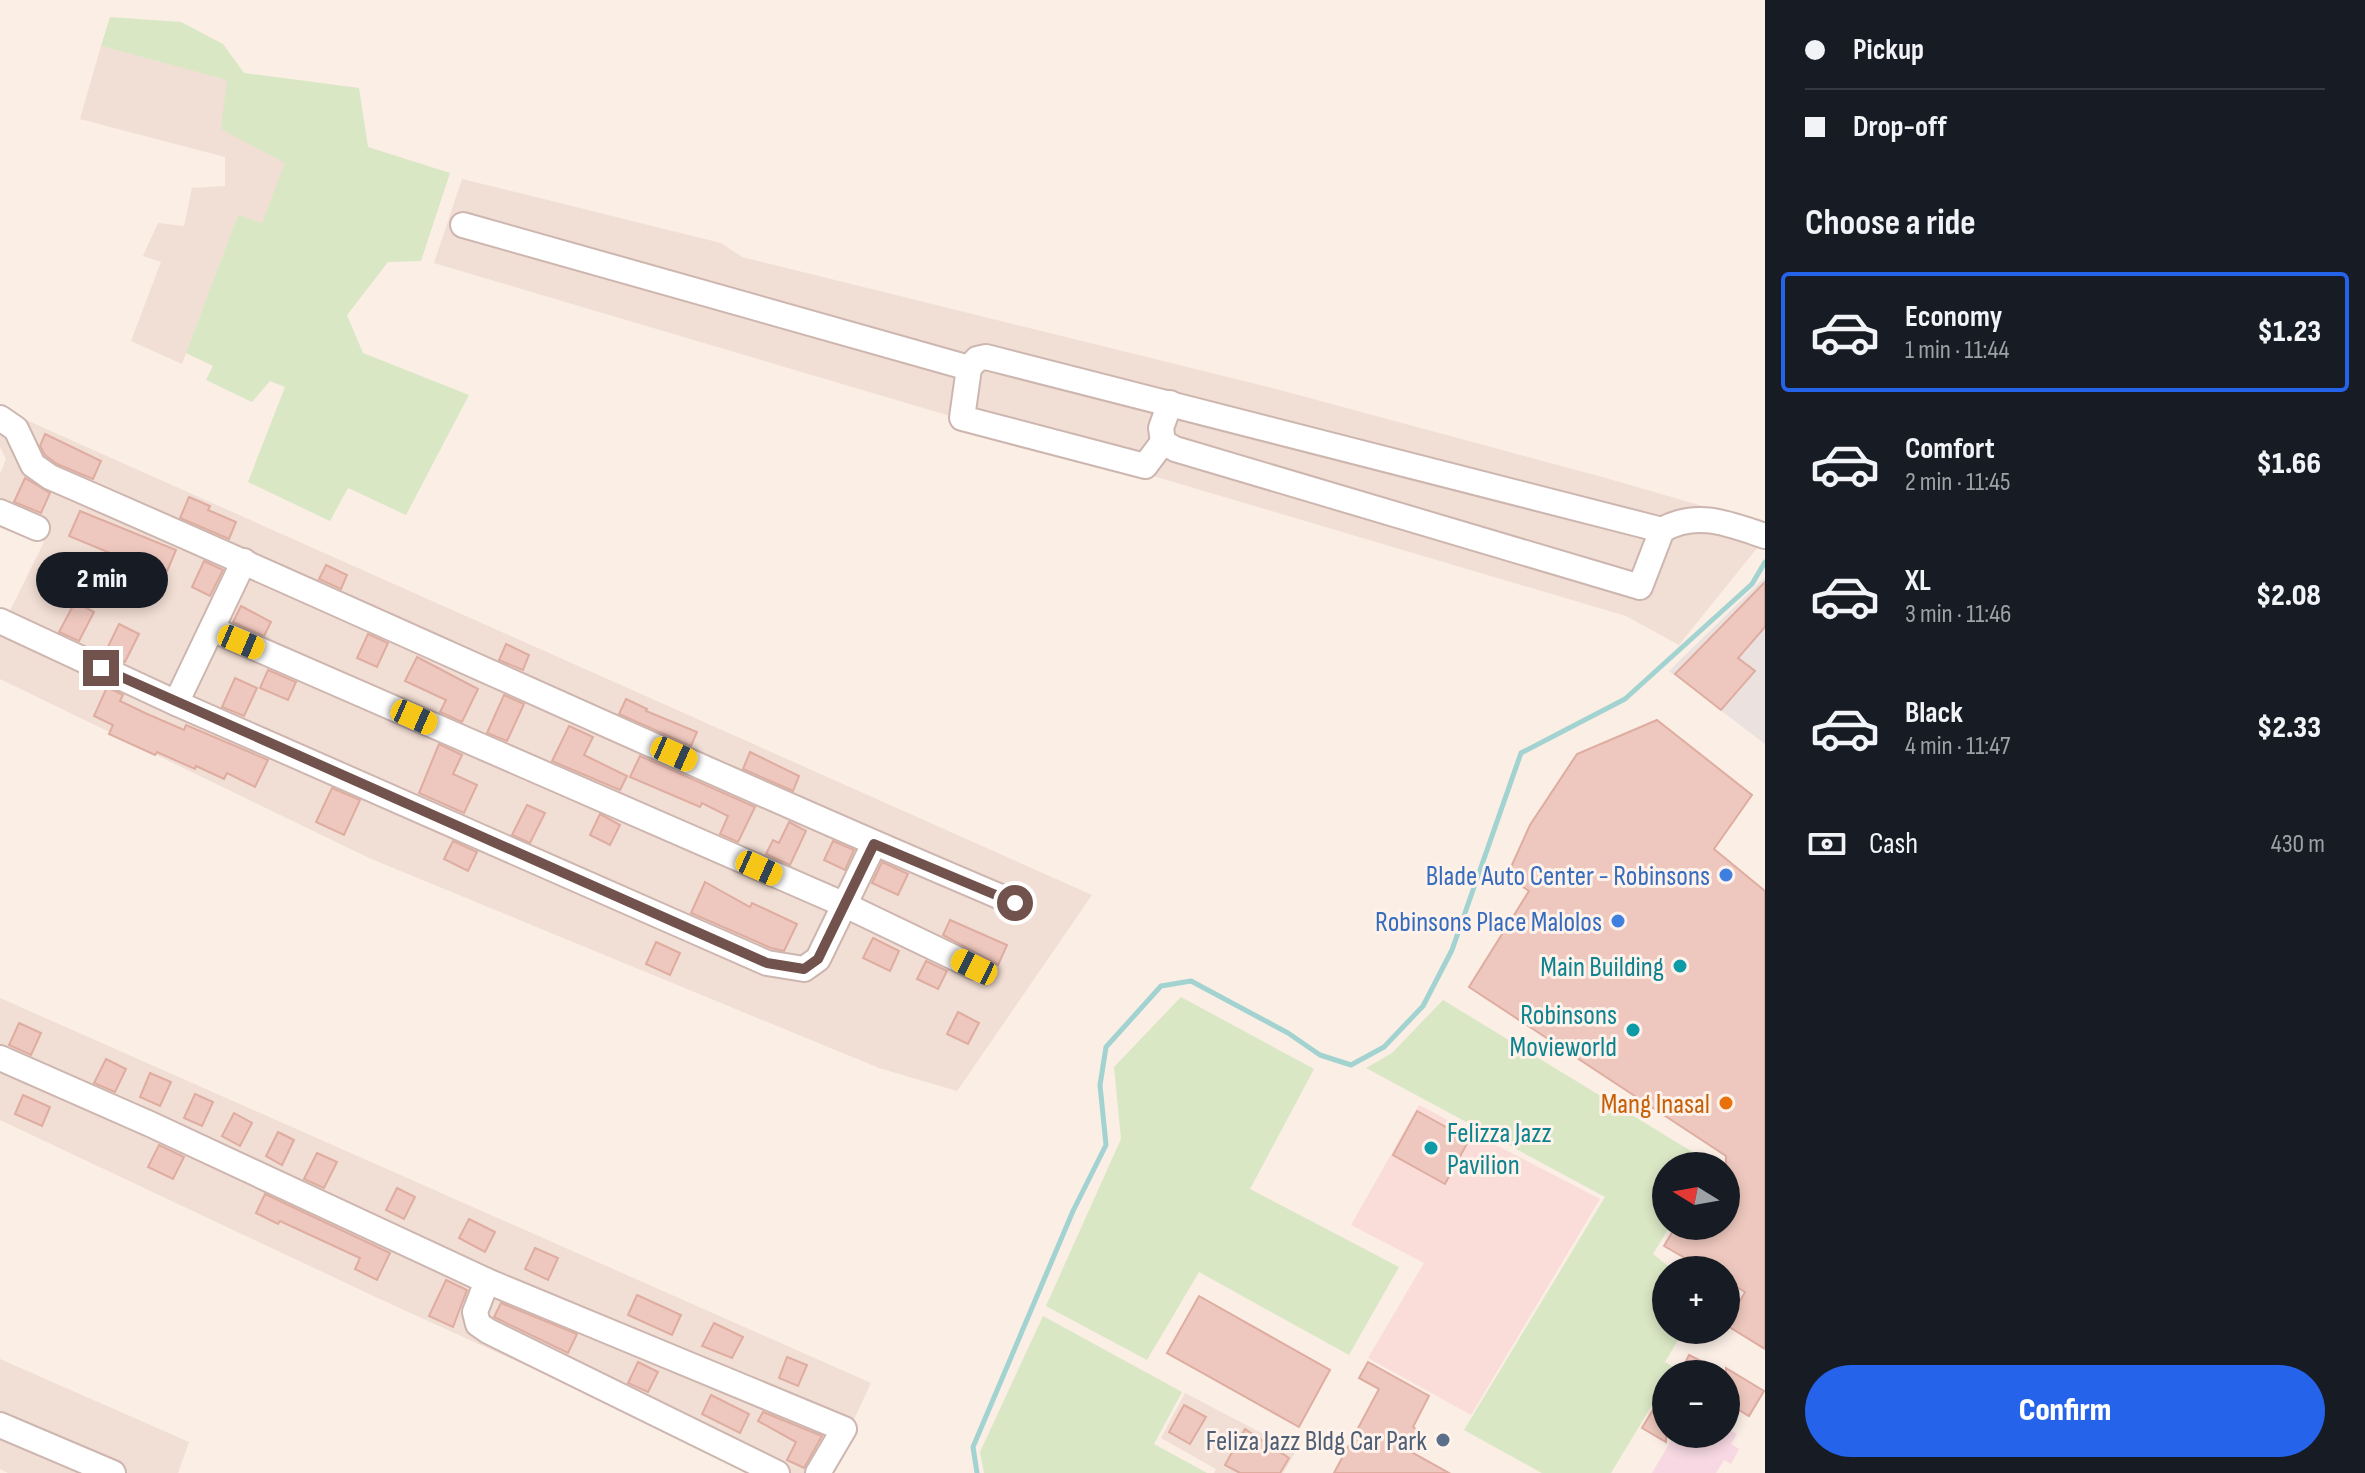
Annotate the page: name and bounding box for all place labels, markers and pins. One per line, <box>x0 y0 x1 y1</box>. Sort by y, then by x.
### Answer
place label: Blade Auto Center - Robinsons <box>1426 860 1710 893</box>
marker: Blade Auto Center - Robinsons <box>1717 866 1735 884</box>
place label: Robinsons Place Malolos <box>1375 906 1602 939</box>
marker: Robinsons Place Malolos <box>1609 912 1627 930</box>
place label: Main Building <box>1540 951 1664 984</box>
marker: Main Building <box>1671 957 1689 975</box>
place label: Robinsons Movieworld <box>1510 999 1617 1064</box>
marker: Robinsons Movieworld <box>1624 1021 1642 1039</box>
place label: Mang Inasal <box>1601 1088 1710 1121</box>
marker: Mang Inasal <box>1717 1094 1735 1112</box>
place label: Felizza Jazz Pavilion <box>1447 1117 1551 1182</box>
marker: Felizza Jazz Pavilion <box>1422 1139 1440 1157</box>
place label: Feliza Jazz Bldg Car Park <box>1206 1425 1427 1458</box>
marker: Feliza Jazz Bldg Car Park <box>1434 1431 1452 1449</box>

